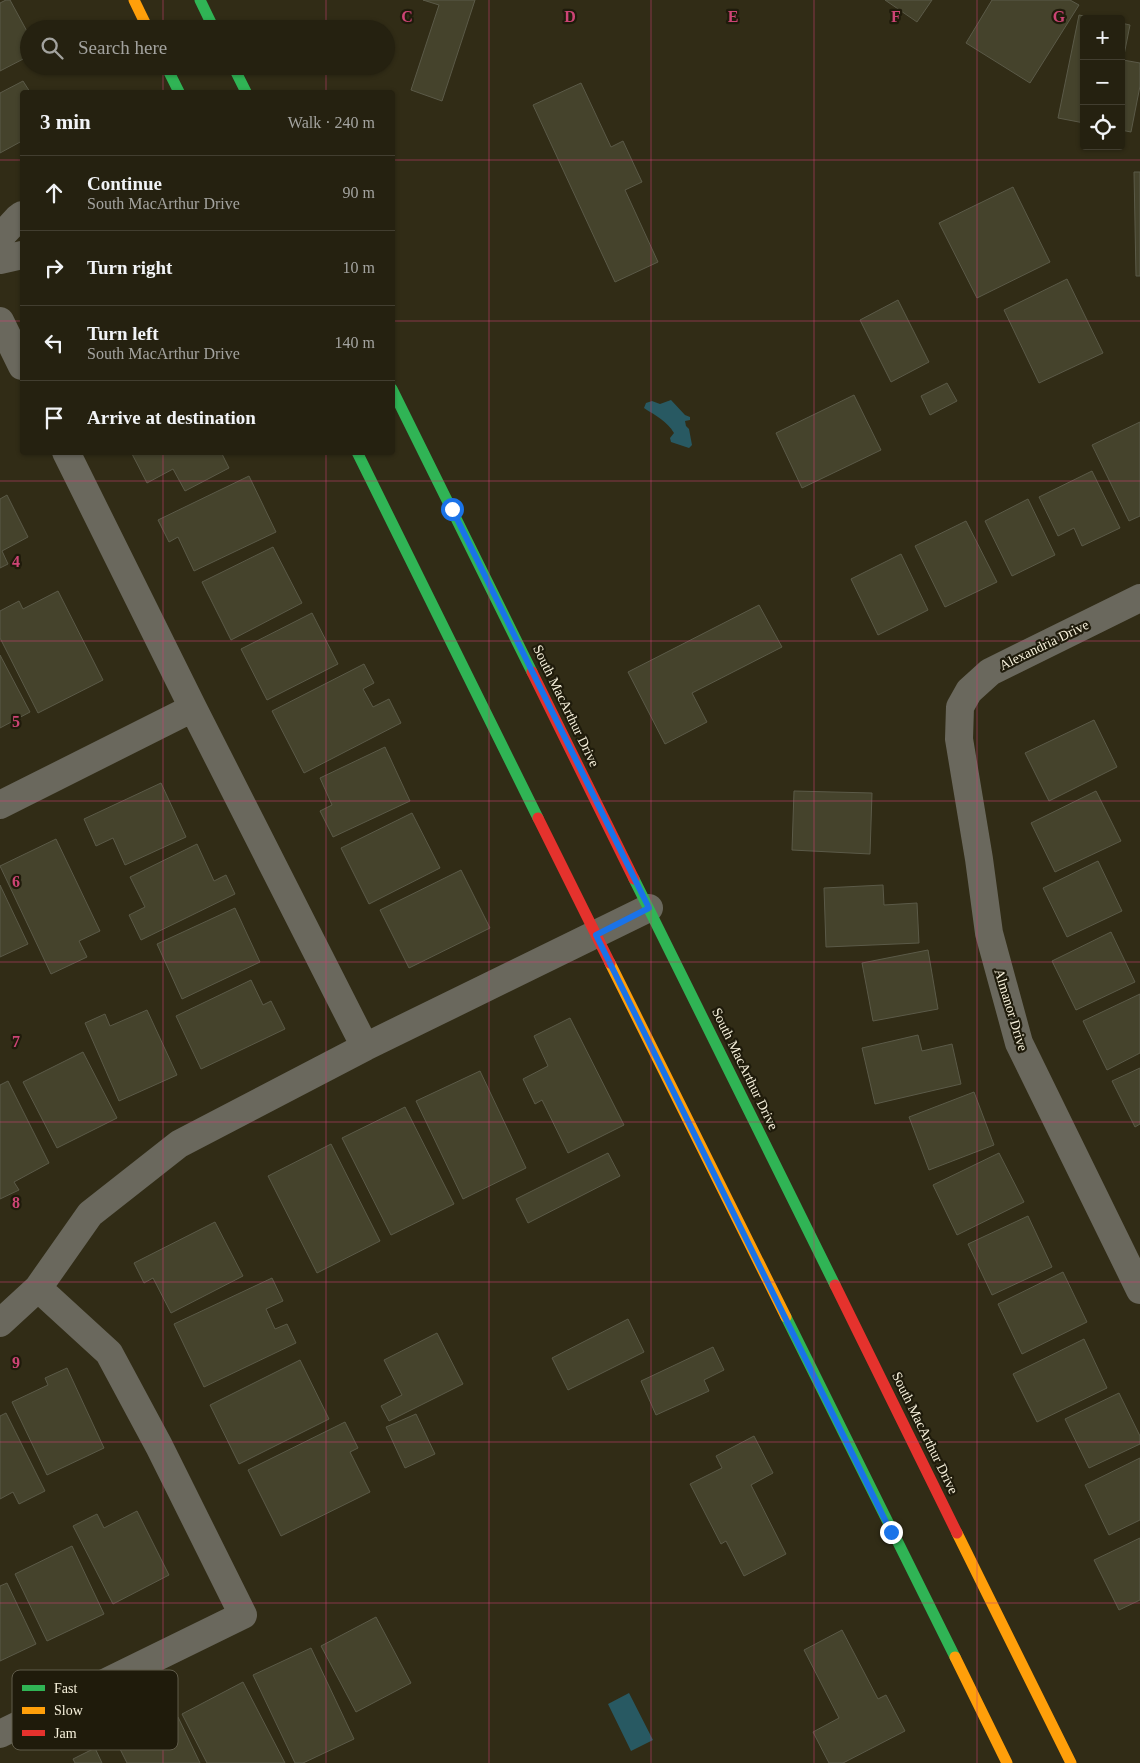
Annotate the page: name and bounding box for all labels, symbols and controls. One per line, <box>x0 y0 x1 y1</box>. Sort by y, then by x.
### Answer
text: C <box>401 8 413 25</box>
text: D <box>564 8 576 25</box>
text: E <box>728 8 738 25</box>
text: F <box>891 8 901 25</box>
text: G <box>1053 8 1066 25</box>
map controls <box>1080 15 1125 150</box>
button: + <box>1080 15 1125 60</box>
search box <box>20 20 395 75</box>
icon: search <box>38 34 66 62</box>
text: Search here <box>78 37 167 58</box>
button: − <box>1080 60 1125 105</box>
button: locate <box>1080 105 1125 150</box>
text: 3 min <box>40 110 91 134</box>
text: Walk · 240 m <box>288 114 375 131</box>
text: Continue <box>87 173 162 194</box>
icon: ahead <box>40 179 68 207</box>
text: 90 m <box>343 184 375 201</box>
text: South MacArthur Drive <box>87 195 240 212</box>
icon: right <box>40 254 68 282</box>
text: Turn right <box>87 257 172 278</box>
text: 10 m <box>343 259 375 276</box>
text: Turn left <box>87 323 159 344</box>
icon: left <box>40 329 68 357</box>
text: 140 m <box>335 334 375 351</box>
text: South MacArthur Drive <box>87 345 240 362</box>
icon: arrive <box>40 404 68 432</box>
text: Arrive at destination <box>87 407 256 428</box>
route start <box>441 498 464 521</box>
text: 4 <box>12 553 20 570</box>
street label: Alexandria Drive <box>997 617 1091 673</box>
street label: South MacArthur Drive <box>530 643 602 769</box>
text: 5 <box>12 713 20 730</box>
text: 6 <box>12 873 20 890</box>
street label: Almanor Drive <box>991 967 1031 1053</box>
street label: South MacArthur Drive <box>709 1006 781 1132</box>
text: 7 <box>12 1033 20 1050</box>
text: 8 <box>12 1194 20 1211</box>
text: 9 <box>12 1354 20 1371</box>
street label: South MacArthur Drive <box>889 1370 961 1496</box>
route end <box>880 1521 903 1544</box>
legend <box>12 1670 178 1750</box>
text: Fast <box>54 1681 77 1696</box>
text: Slow <box>54 1703 84 1718</box>
text: Jam <box>54 1726 77 1741</box>

